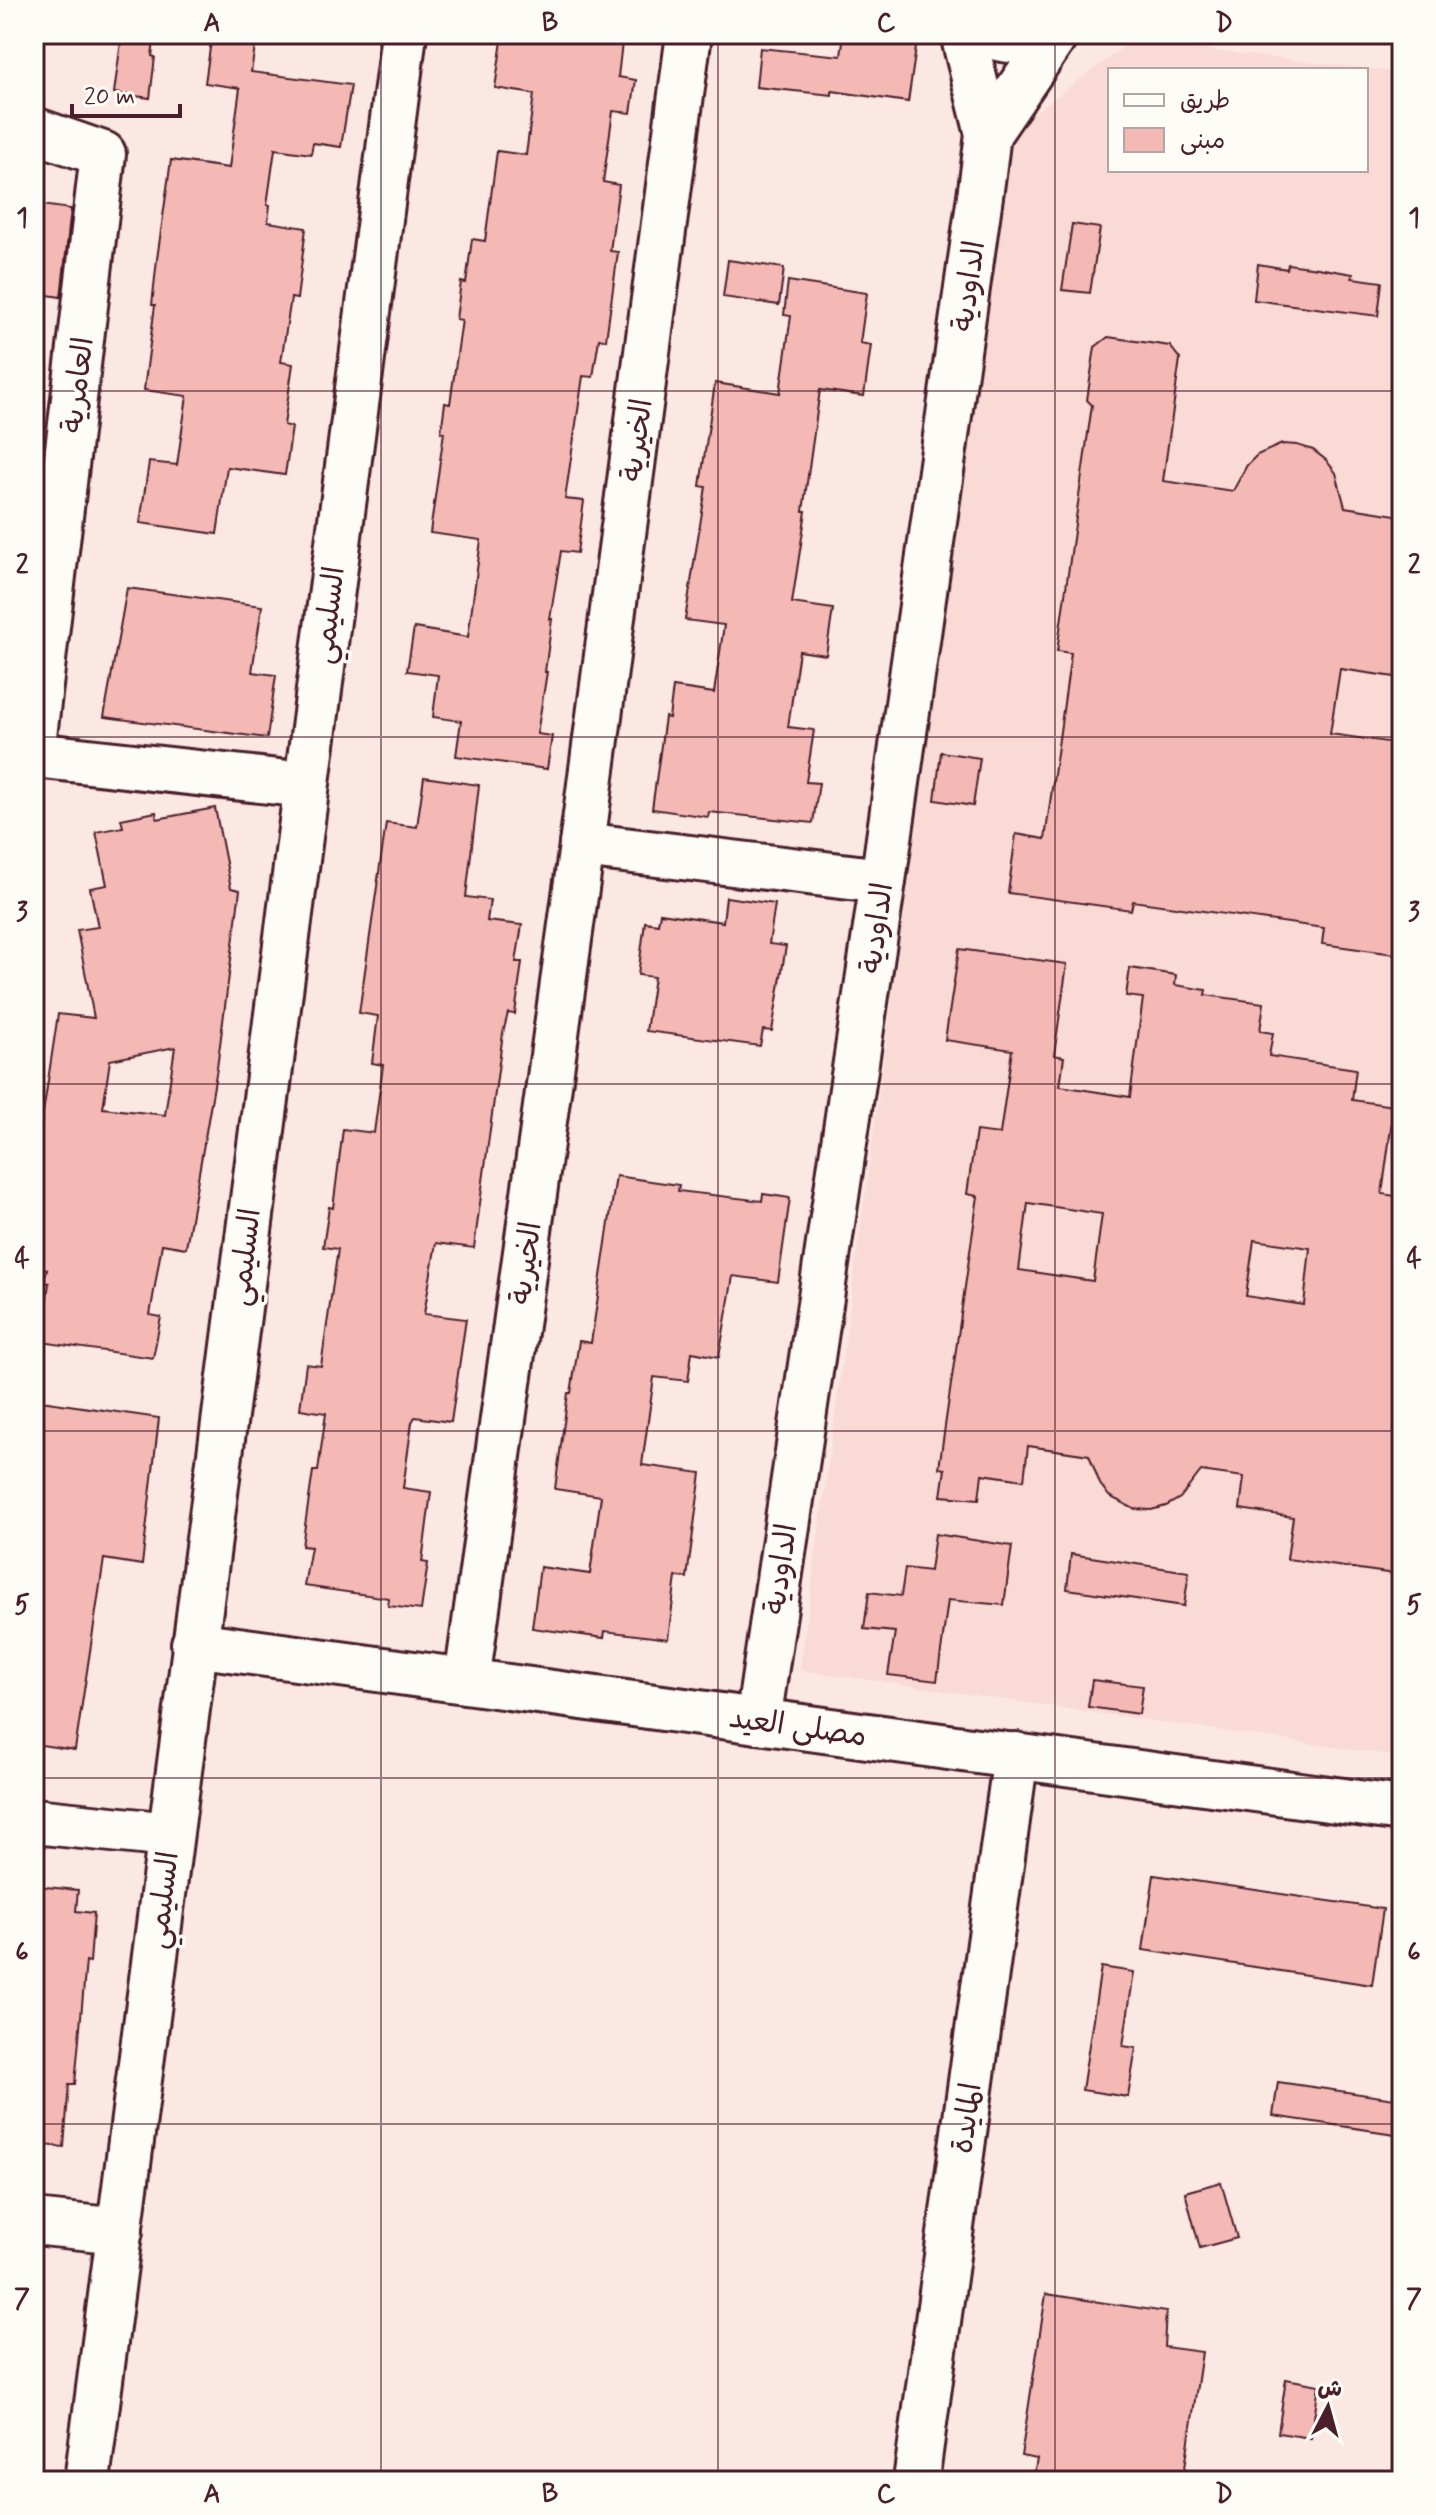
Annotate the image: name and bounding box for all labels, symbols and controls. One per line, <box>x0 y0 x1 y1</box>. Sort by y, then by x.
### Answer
text: A <box>203 7 221 41</box>
text: B <box>542 7 558 41</box>
text: C <box>877 7 896 41</box>
text: D <box>1215 7 1233 41</box>
scale bar <box>72 68 180 118</box>
legend <box>1108 68 1368 172</box>
text: 20 m <box>84 82 135 113</box>
text: طريق <box>1180 86 1230 117</box>
text: مبنى <box>1180 126 1225 157</box>
text: 1 <box>16 202 28 236</box>
text: 1 <box>1408 202 1420 236</box>
street label: الداودية <box>944 238 995 334</box>
street label: العامرية <box>53 335 104 435</box>
street label: الخيرية <box>612 396 663 484</box>
text: 2 <box>16 549 29 583</box>
text: 2 <box>1408 549 1421 583</box>
street label: السليمي <box>304 564 360 667</box>
street label: الداودية <box>852 880 903 976</box>
text: 3 <box>16 896 28 930</box>
text: 3 <box>1408 896 1420 930</box>
street label: السليمي <box>220 1206 276 1309</box>
street label: الخيرية <box>501 1219 552 1307</box>
text: 4 <box>14 1243 30 1277</box>
text: 4 <box>1406 1243 1422 1277</box>
street label: الداودية <box>756 1521 807 1617</box>
text: 5 <box>14 1589 30 1623</box>
text: 5 <box>1406 1589 1422 1623</box>
street label: مصلى العيد <box>726 1699 869 1756</box>
street label: السليمي <box>138 1849 194 1952</box>
text: 6 <box>15 1936 29 1970</box>
text: 6 <box>1407 1936 1421 1970</box>
street label: المايدة <box>943 2080 992 2156</box>
text: 7 <box>14 2283 30 2317</box>
text: 7 <box>1406 2283 1422 2317</box>
north arrow <box>1288 2367 1368 2447</box>
text: ش <box>1316 2374 1343 2404</box>
text: A <box>203 2478 221 2512</box>
text: B <box>542 2478 558 2512</box>
text: C <box>877 2478 896 2512</box>
text: D <box>1215 2478 1233 2512</box>

